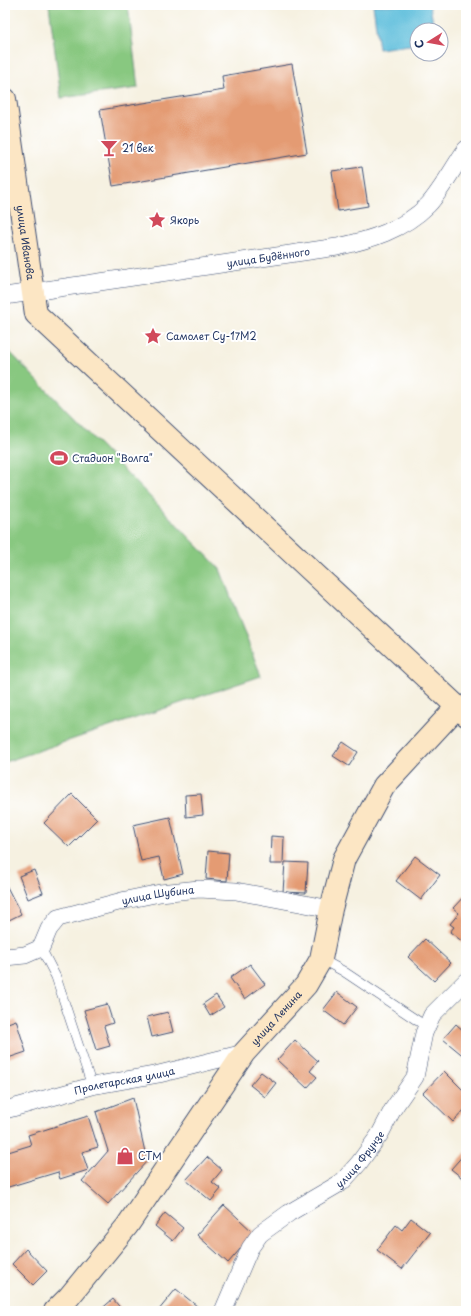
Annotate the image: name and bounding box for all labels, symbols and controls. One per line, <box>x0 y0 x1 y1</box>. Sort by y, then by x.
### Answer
north arrow <box>409 22 449 62</box>
text: С <box>410 38 428 50</box>
bar icon: 21 век <box>99 138 119 158</box>
place label: 21 век <box>122 140 154 155</box>
street label: улица Иванова <box>13 204 39 282</box>
place icon: Якорь <box>147 210 167 230</box>
place label: Якорь <box>170 212 199 227</box>
street label: улица Будённого <box>225 243 311 270</box>
place icon: Самолет Су-17М2 <box>143 326 163 346</box>
place label: Самолет Су-17М2 <box>166 328 257 343</box>
sports icon: Стадион "Волга" <box>49 448 69 468</box>
place label: Стадион "Волга" <box>72 450 153 465</box>
street label: улица Шубина <box>120 881 195 908</box>
street label: улица Ленина <box>247 986 305 1048</box>
street label: Пролетарская улица <box>72 1062 177 1098</box>
street label: улица Фрунзе <box>333 1127 387 1191</box>
shop icon: CTM <box>115 1146 135 1166</box>
place label: CTM <box>138 1148 162 1163</box>

